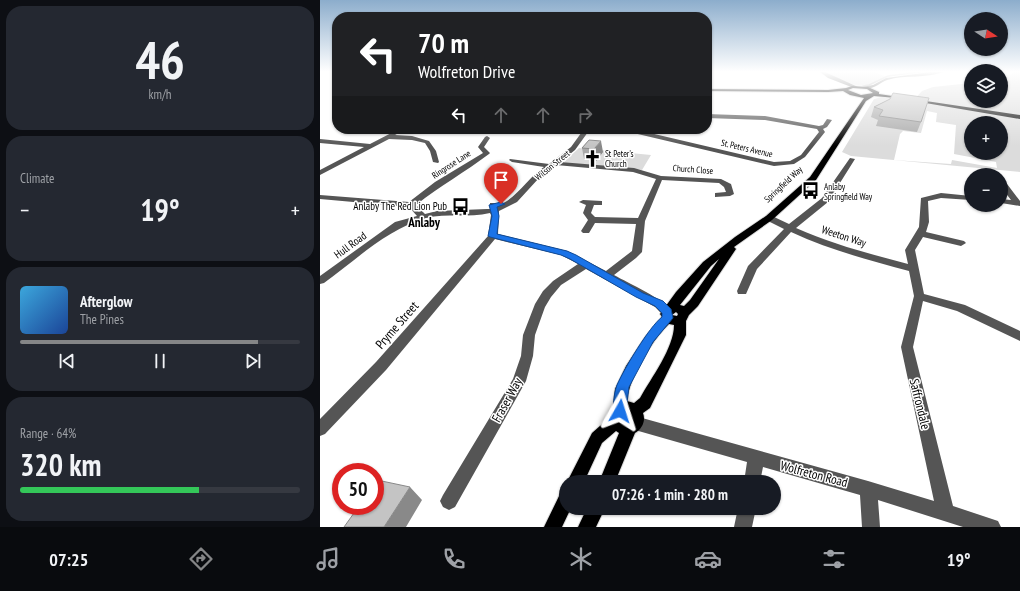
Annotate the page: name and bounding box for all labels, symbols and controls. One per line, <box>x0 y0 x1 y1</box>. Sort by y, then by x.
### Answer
north arrow <box>964 12 1008 56</box>
map controls <box>964 12 1008 212</box>
text: 70 m <box>418 24 469 61</box>
text: 46 <box>135 26 185 93</box>
icon: left <box>352 28 404 80</box>
text: Wolfreton Drive <box>418 60 515 83</box>
button: layers <box>964 64 1008 108</box>
text: km/h <box>148 86 172 103</box>
icon: left <box>448 104 470 126</box>
icon: ahead <box>490 104 512 126</box>
icon: ahead <box>532 104 554 126</box>
icon: right <box>574 104 596 126</box>
button: + <box>964 116 1008 160</box>
street label: St. Peters Avenue <box>720 137 774 159</box>
street label: Ringrose Lane <box>430 147 473 181</box>
street label: Wilson Street <box>532 147 572 182</box>
church icon: St Peter's Church <box>582 148 602 168</box>
place label: St Peter's Church <box>605 148 634 169</box>
street label: Church Close <box>672 162 714 176</box>
pin <box>484 163 518 204</box>
street label: Springfield Way <box>762 163 805 204</box>
button: − <box>964 168 1008 212</box>
icon: arrive <box>490 169 512 191</box>
text: Climate <box>20 170 54 187</box>
bus stop icon: Anlaby Springfield Way <box>801 181 821 201</box>
place label: Anlaby Springfield Way <box>824 181 873 202</box>
text: 19° <box>140 190 180 229</box>
text: − <box>20 196 29 224</box>
text: + <box>291 196 300 224</box>
bus stop icon: Anlaby The Red Lion Pub <box>450 196 470 216</box>
place label: Anlaby The Red Lion Pub <box>353 199 447 213</box>
district label: Anlaby <box>407 214 441 231</box>
street label: Weeton Way <box>820 222 869 250</box>
street label: Hull Road <box>331 228 369 262</box>
text: Afterglow <box>80 292 132 311</box>
street label: Pryme Street <box>372 297 423 352</box>
text: The Pines <box>80 311 124 328</box>
icon: previous <box>56 350 78 372</box>
icon: pause <box>149 350 171 372</box>
icon: next <box>242 350 264 372</box>
street label: Fraser Way <box>488 375 526 425</box>
street label: Saffrondale <box>906 377 934 431</box>
position arrow <box>599 390 641 432</box>
text: Range · 64% <box>20 425 76 442</box>
text: 320 km <box>20 445 101 484</box>
street label: Wolfreton Road <box>779 457 849 491</box>
speed limit sign: 50 <box>332 463 384 515</box>
text: 07:26 · 1 min · 280 m <box>612 485 728 504</box>
icon: directions <box>187 545 215 573</box>
icon: music <box>314 545 342 573</box>
icon: phone <box>440 545 468 573</box>
icon: climate <box>567 545 595 573</box>
icon: car <box>694 545 722 573</box>
icon: filters <box>820 545 848 573</box>
text: 07:25 <box>49 548 88 571</box>
text: 19° <box>947 548 971 571</box>

